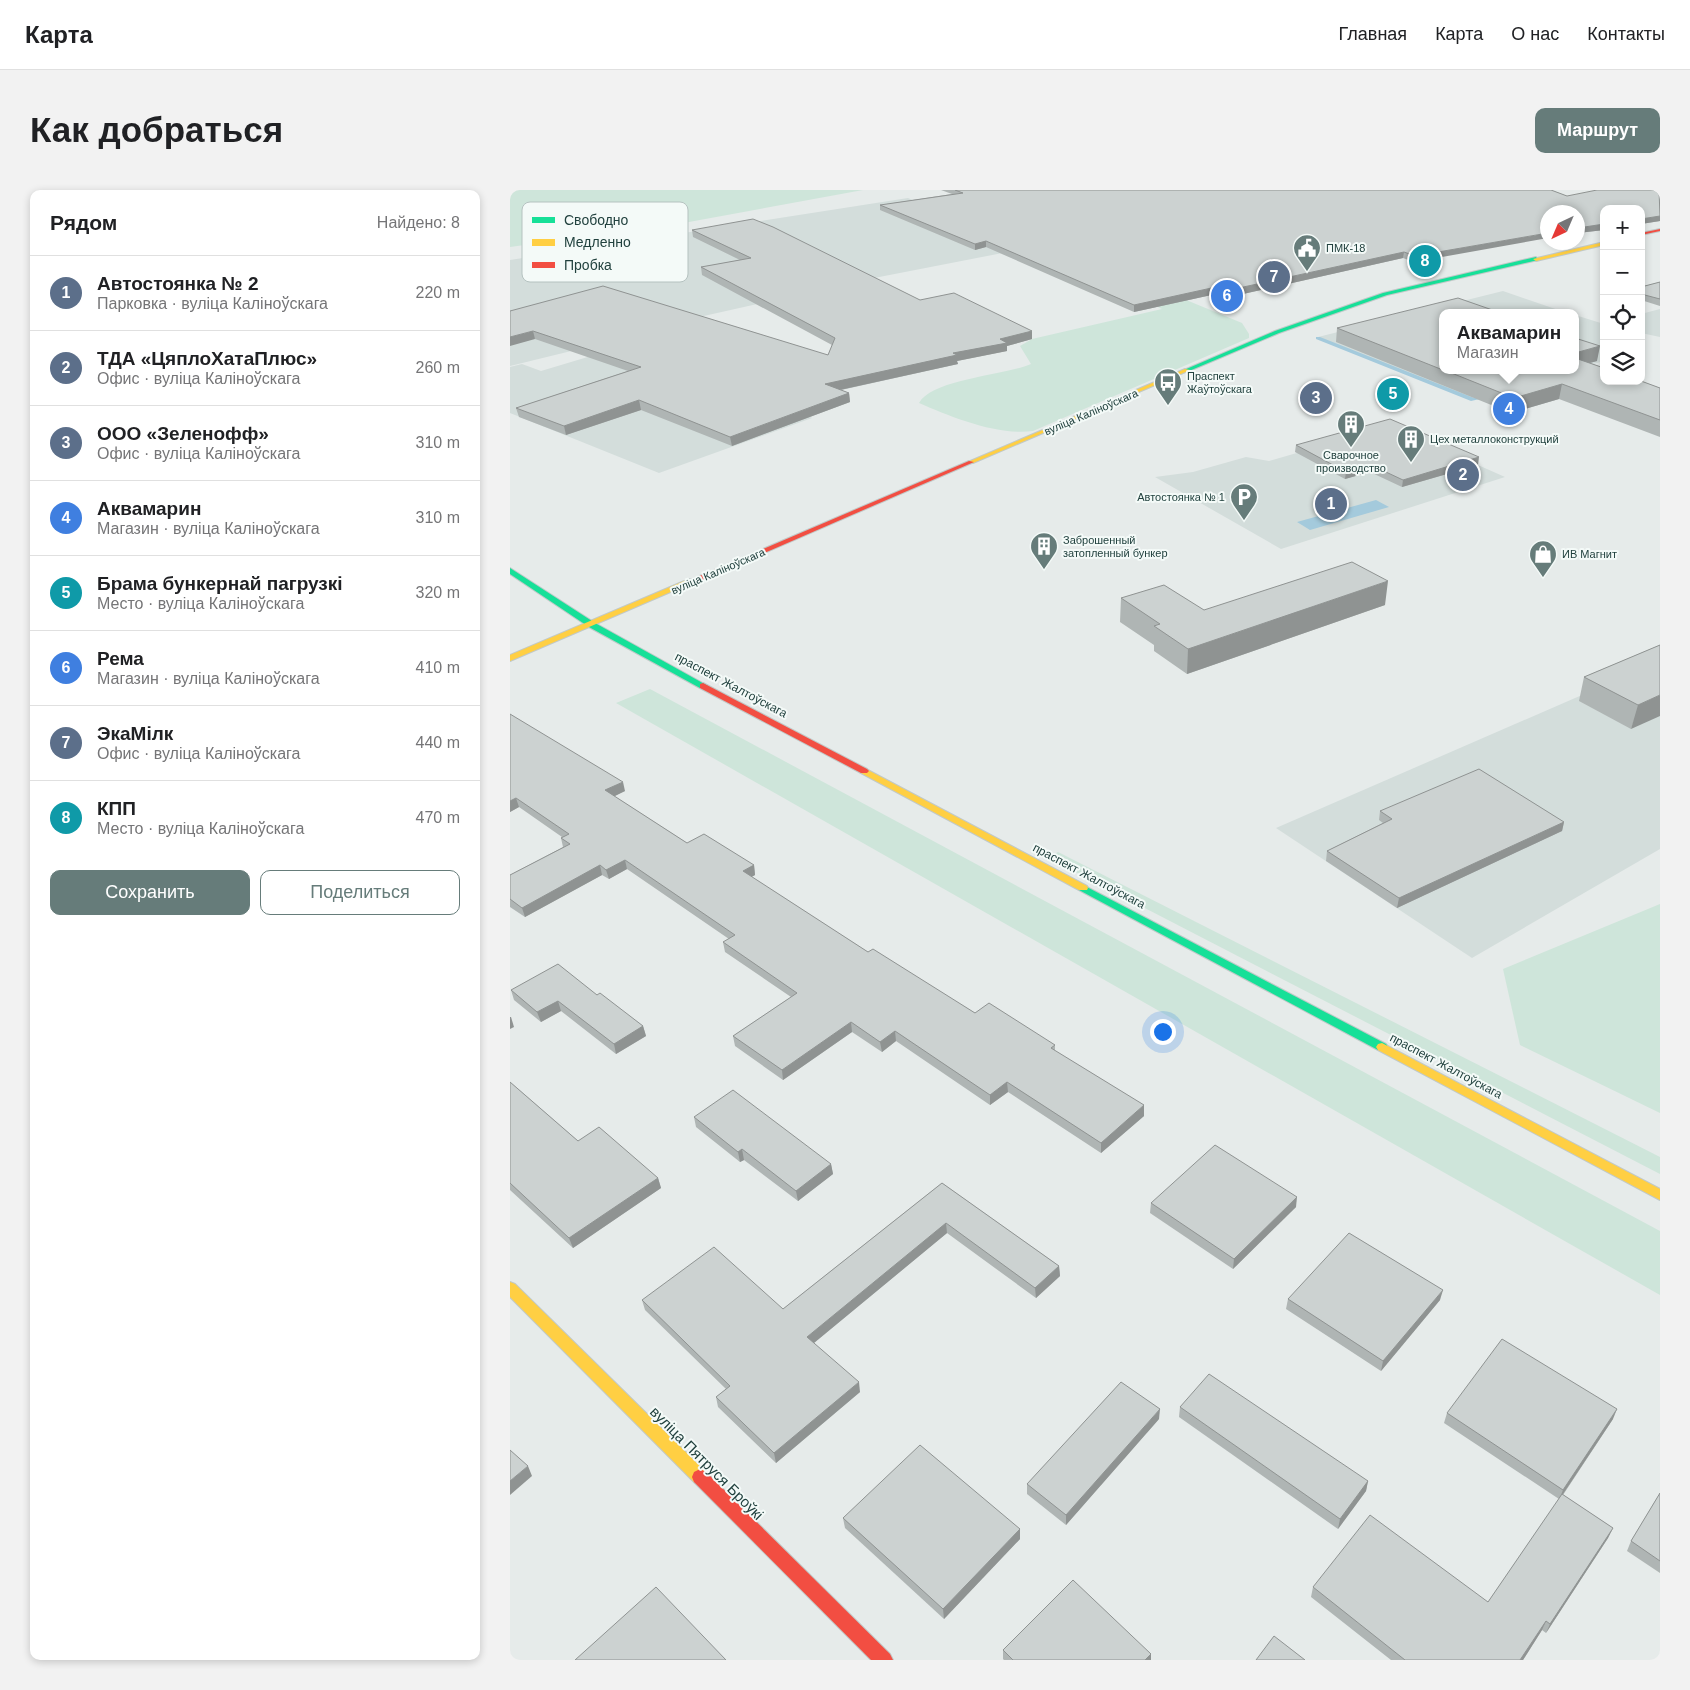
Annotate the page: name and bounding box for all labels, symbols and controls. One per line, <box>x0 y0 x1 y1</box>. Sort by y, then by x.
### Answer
text: Карта <box>25 21 93 48</box>
text: Главная <box>1339 24 1407 44</box>
text: Карта <box>1435 24 1483 44</box>
text: О нас <box>1511 24 1559 44</box>
text: Контакты <box>1587 24 1665 44</box>
button: Маршрут <box>1535 108 1660 153</box>
text: Как добраться <box>30 110 283 149</box>
legend <box>522 202 688 282</box>
north arrow <box>1540 205 1585 250</box>
map controls <box>1600 205 1645 385</box>
button: + <box>1600 205 1645 250</box>
text: Рядом <box>50 211 117 234</box>
text: Свободно <box>564 212 629 228</box>
text: Найдено: 8 <box>377 214 460 231</box>
public building icon: ПМК-18 <box>1292 233 1322 272</box>
text: Медленно <box>564 234 631 250</box>
place label: ПМК-18 <box>1326 242 1365 254</box>
pin: 8 <box>1409 242 1441 280</box>
button: − <box>1600 250 1645 295</box>
text: Пробка <box>564 257 612 273</box>
pin: 7 <box>1258 258 1290 296</box>
text: Автостоянка № 2 <box>97 273 258 294</box>
pin: 6 <box>1211 277 1243 315</box>
text: 1 <box>62 284 70 301</box>
text: 220 m <box>416 284 460 301</box>
text: Парковка · вуліца Каліноўскага <box>97 295 328 312</box>
button: locate <box>1600 295 1645 340</box>
popup <box>1439 309 1579 374</box>
text: Аквамарин <box>1457 322 1561 343</box>
button: layers <box>1600 340 1645 385</box>
text: Магазин <box>1457 344 1519 361</box>
text: ТДА «ЦяплоХатаПлюс» <box>97 348 317 369</box>
text: 2 <box>62 359 70 376</box>
text: 260 m <box>416 359 460 376</box>
bus stop icon: Праспект Жаўтоўскага <box>1153 367 1183 406</box>
text: Офис · вуліца Каліноўскага <box>97 370 300 387</box>
place label: Праспект Жаўтоўскага <box>1187 370 1253 395</box>
pin: 5 <box>1377 375 1409 413</box>
pin: 3 <box>1300 379 1332 417</box>
street label: вуліца Каліноўскага <box>1042 386 1141 437</box>
pin: 4 <box>1493 390 1525 428</box>
building icon: Сварочное производство <box>1336 409 1366 448</box>
text: ООО «Зеленофф» <box>97 423 269 444</box>
building icon: Цех металлоконструкций <box>1396 424 1426 463</box>
place label: Цех металлоконструкций <box>1430 433 1559 445</box>
text: 3 <box>62 434 70 451</box>
text: 310 m <box>416 434 460 451</box>
text: Офис · вуліца Каліноўскага <box>97 445 300 462</box>
place label: Сварочное производство <box>1316 449 1386 474</box>
pin: 2 <box>1447 456 1479 494</box>
parking icon: Автостоянка № 1 <box>1229 482 1259 521</box>
pin: 1 <box>1315 485 1347 523</box>
place label: Автостоянка № 1 <box>1137 491 1225 503</box>
text: Аквамарин <box>97 498 201 519</box>
text: 4 <box>62 509 70 526</box>
text: 310 m <box>416 509 460 526</box>
text: Магазин · вуліца Каліноўскага <box>97 520 320 537</box>
building icon: Заброшенный затопленный бункер <box>1029 531 1059 570</box>
place label: Заброшенный затопленный бункер <box>1063 534 1168 559</box>
shop icon: ИВ Магнит <box>1528 539 1558 578</box>
street label: вуліца Каліноўскага <box>669 545 768 596</box>
place label: ИВ Магнит <box>1562 548 1617 560</box>
text: Брама бункернай пагрузкі <box>97 573 343 594</box>
text: 5 <box>62 584 70 601</box>
text: 320 m <box>416 584 460 601</box>
text: Место · вуліца Каліноўскага <box>97 595 304 612</box>
text: Рема <box>97 648 144 669</box>
street label: праспект Жалтоўскага <box>672 649 790 721</box>
text: 6 <box>62 659 70 676</box>
text: 410 m <box>416 659 460 676</box>
text: Магазин · вуліца Каліноўскага <box>97 670 320 687</box>
text: ЭкаМілк <box>97 723 173 744</box>
text: 7 <box>62 734 70 751</box>
text: 440 m <box>416 734 460 751</box>
text: Офис · вуліца Каліноўскага <box>97 745 300 762</box>
text: КПП <box>97 798 136 819</box>
text: 8 <box>62 809 70 826</box>
text: 470 m <box>416 809 460 826</box>
text: Место · вуліца Каліноўскага <box>97 820 304 837</box>
street label: праспект Жалтоўскага <box>1030 840 1148 912</box>
button: Сохранить <box>50 870 250 915</box>
button: Поделиться <box>260 870 460 915</box>
your location <box>1150 1019 1176 1045</box>
street label: праспект Жалтоўскага <box>1387 1030 1505 1102</box>
street label: вуліца Пятруся Броўкі <box>647 1403 767 1523</box>

